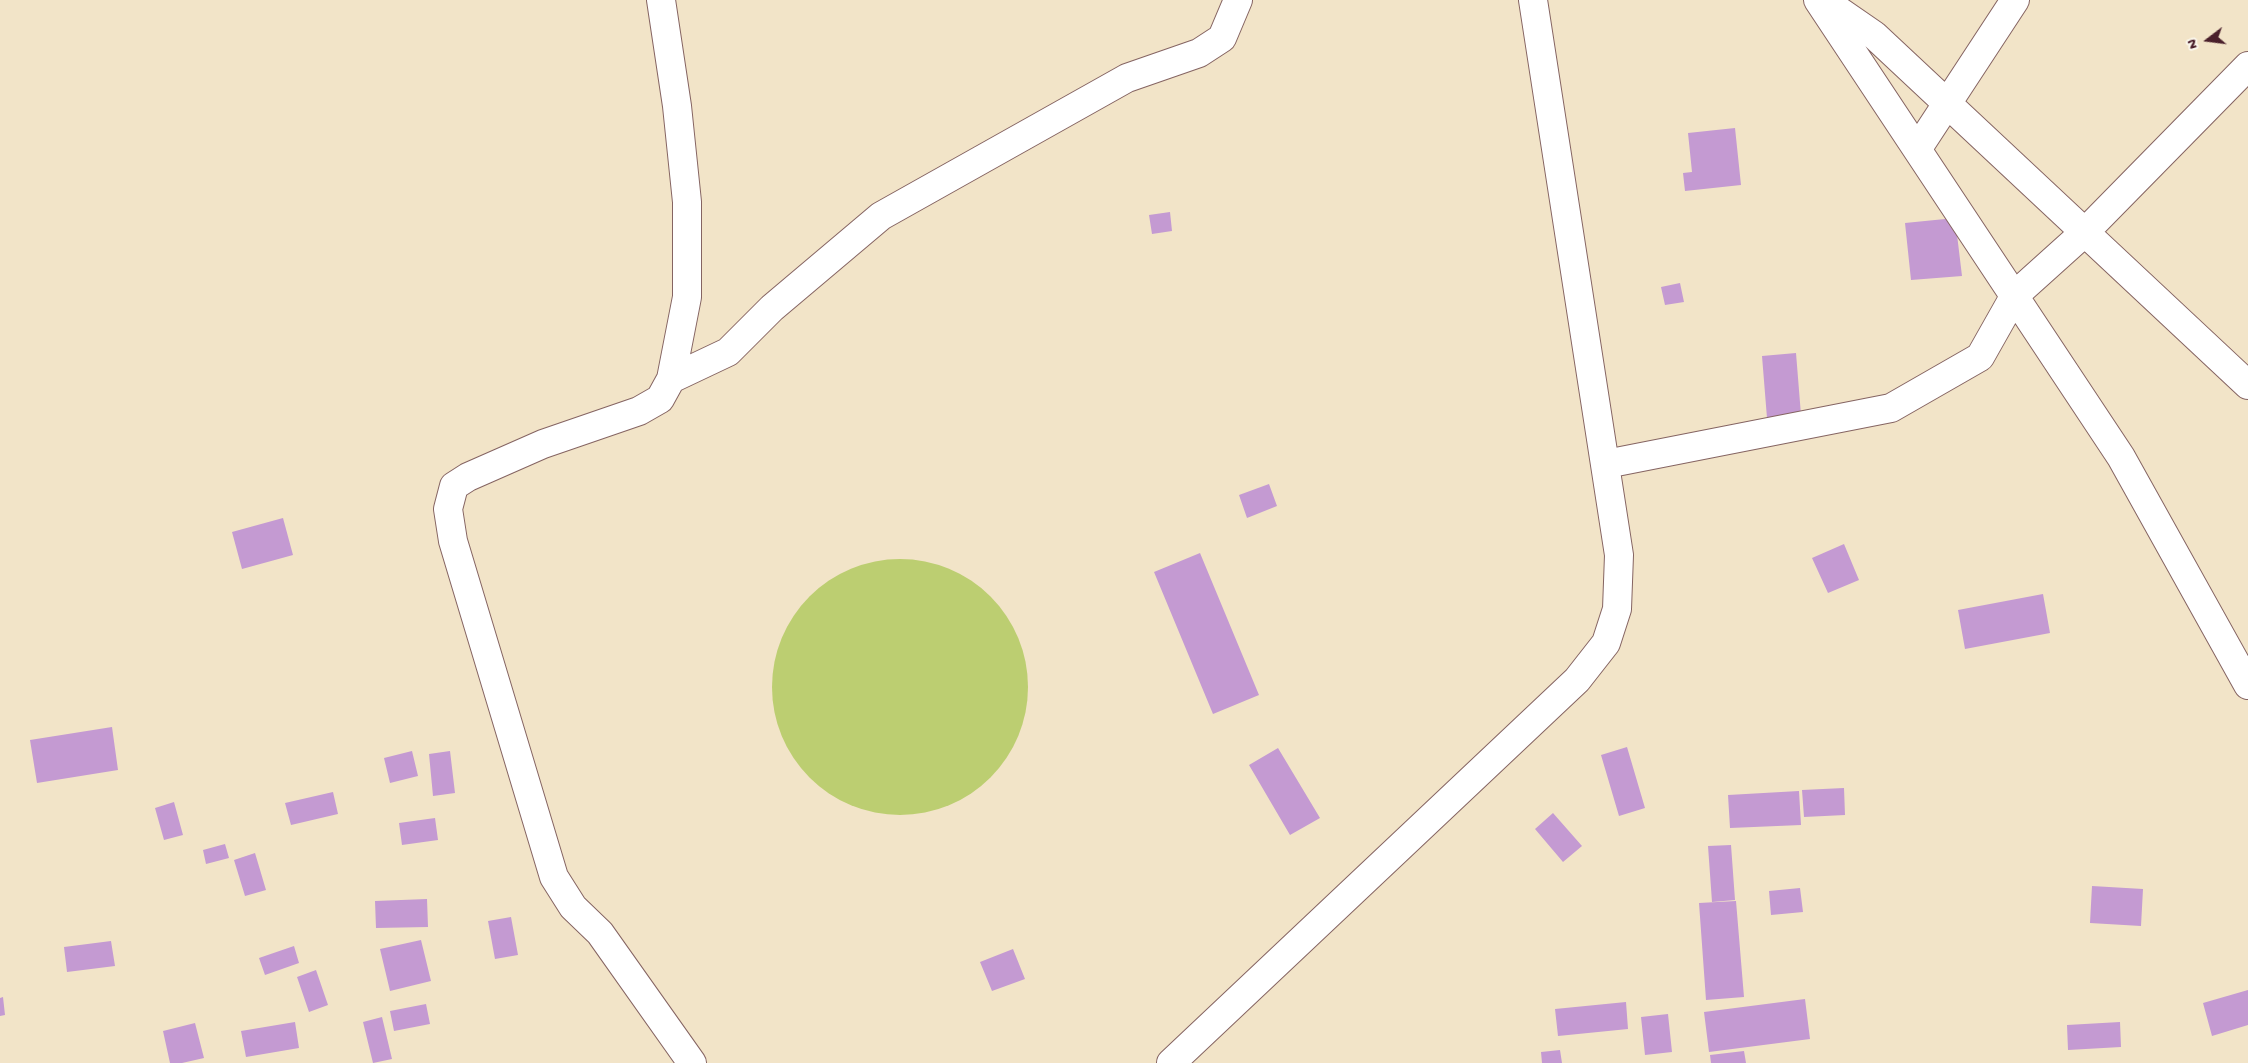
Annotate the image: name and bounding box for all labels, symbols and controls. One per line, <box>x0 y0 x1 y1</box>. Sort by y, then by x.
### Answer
north arrow <box>2183 15 2233 65</box>
text: N <box>2184 37 2202 51</box>

